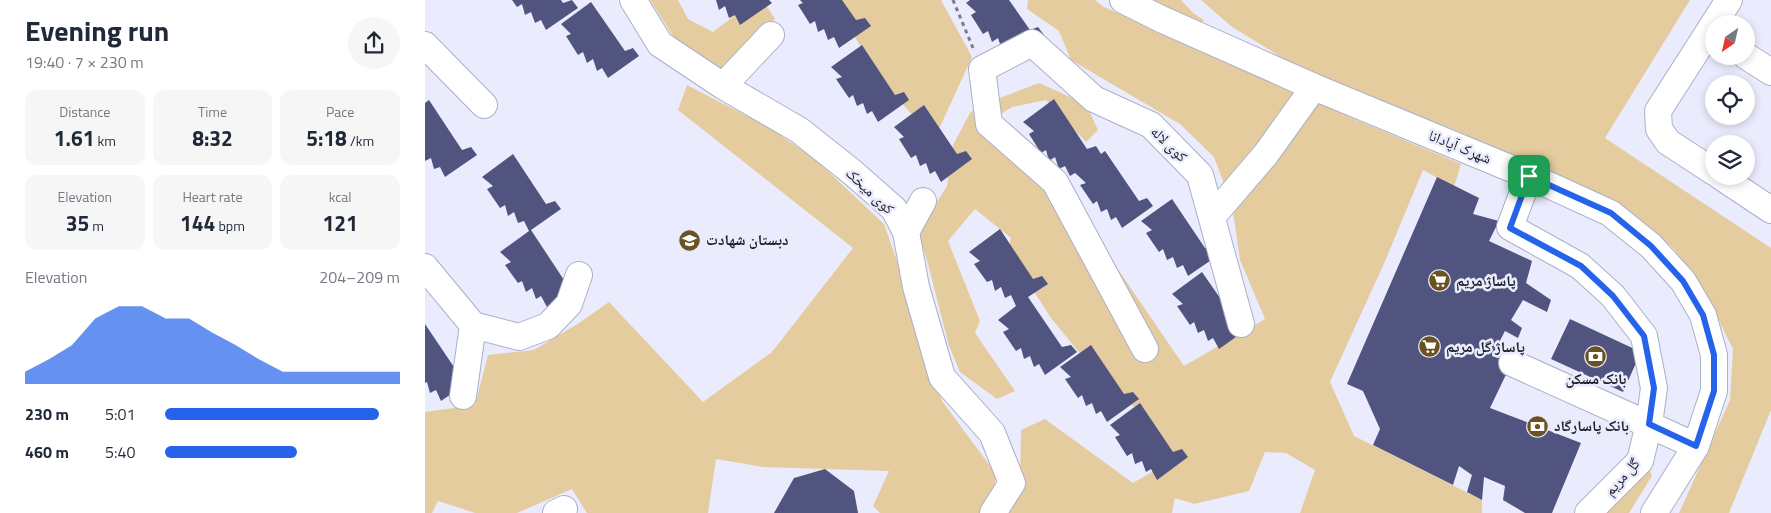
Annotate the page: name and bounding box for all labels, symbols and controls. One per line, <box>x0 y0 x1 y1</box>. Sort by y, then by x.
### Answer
text: Evening run <box>25 9 169 52</box>
north arrow <box>1705 15 1755 65</box>
map controls <box>1705 15 1755 185</box>
button: share <box>348 17 400 69</box>
text: 19:40 · 7 × 230 m <box>25 50 144 74</box>
button: locate <box>1705 75 1755 125</box>
text: Distance <box>59 101 110 122</box>
text: Time <box>198 101 227 122</box>
text: Pace <box>326 101 354 122</box>
street label: کوی لاله <box>1146 120 1193 167</box>
text: 1.61 <box>54 122 94 154</box>
text: 8:32 <box>192 122 233 154</box>
text: 5:18 <box>306 122 347 154</box>
street label: شهرک آپادانا <box>1425 124 1495 170</box>
text: km <box>94 130 116 151</box>
text: /km <box>347 130 374 151</box>
button: layers <box>1705 135 1755 185</box>
pin <box>1508 155 1550 197</box>
street label: کوی میخک <box>841 162 900 219</box>
icon: arrive <box>1515 162 1543 190</box>
text: Elevation <box>58 186 112 207</box>
text: Heart rate <box>182 186 243 207</box>
text: kcal <box>329 186 352 207</box>
text: 35 <box>66 207 89 239</box>
text: 144 <box>180 207 215 239</box>
text: 121 <box>323 207 358 239</box>
text: m <box>89 215 104 236</box>
text: bpm <box>215 215 245 236</box>
school or university icon: دبستان شهادت <box>678 228 702 252</box>
place label: دبستان شهادت <box>706 228 789 251</box>
text: Elevation <box>25 265 87 289</box>
text: 204–209 m <box>319 265 400 289</box>
supermarket icon: پاساژ مریم <box>1428 269 1452 293</box>
place label: پاساژ مریم <box>1456 269 1516 292</box>
supermarket icon: پاساژ گل مریم <box>1418 335 1442 359</box>
place label: پاساژ گل مریم <box>1446 335 1525 358</box>
bank icon: بانک مسکن <box>1584 344 1608 368</box>
place label: بانک مسکن <box>1566 367 1626 390</box>
text: 230 m <box>25 402 69 426</box>
text: 5:01 <box>105 402 135 426</box>
bank icon: بانک پاسارگاد <box>1526 414 1550 438</box>
place label: بانک پاسارگاد <box>1554 414 1629 437</box>
text: 460 m <box>25 440 69 464</box>
text: 5:40 <box>105 440 135 464</box>
street label: گل مریم <box>1598 452 1645 501</box>

